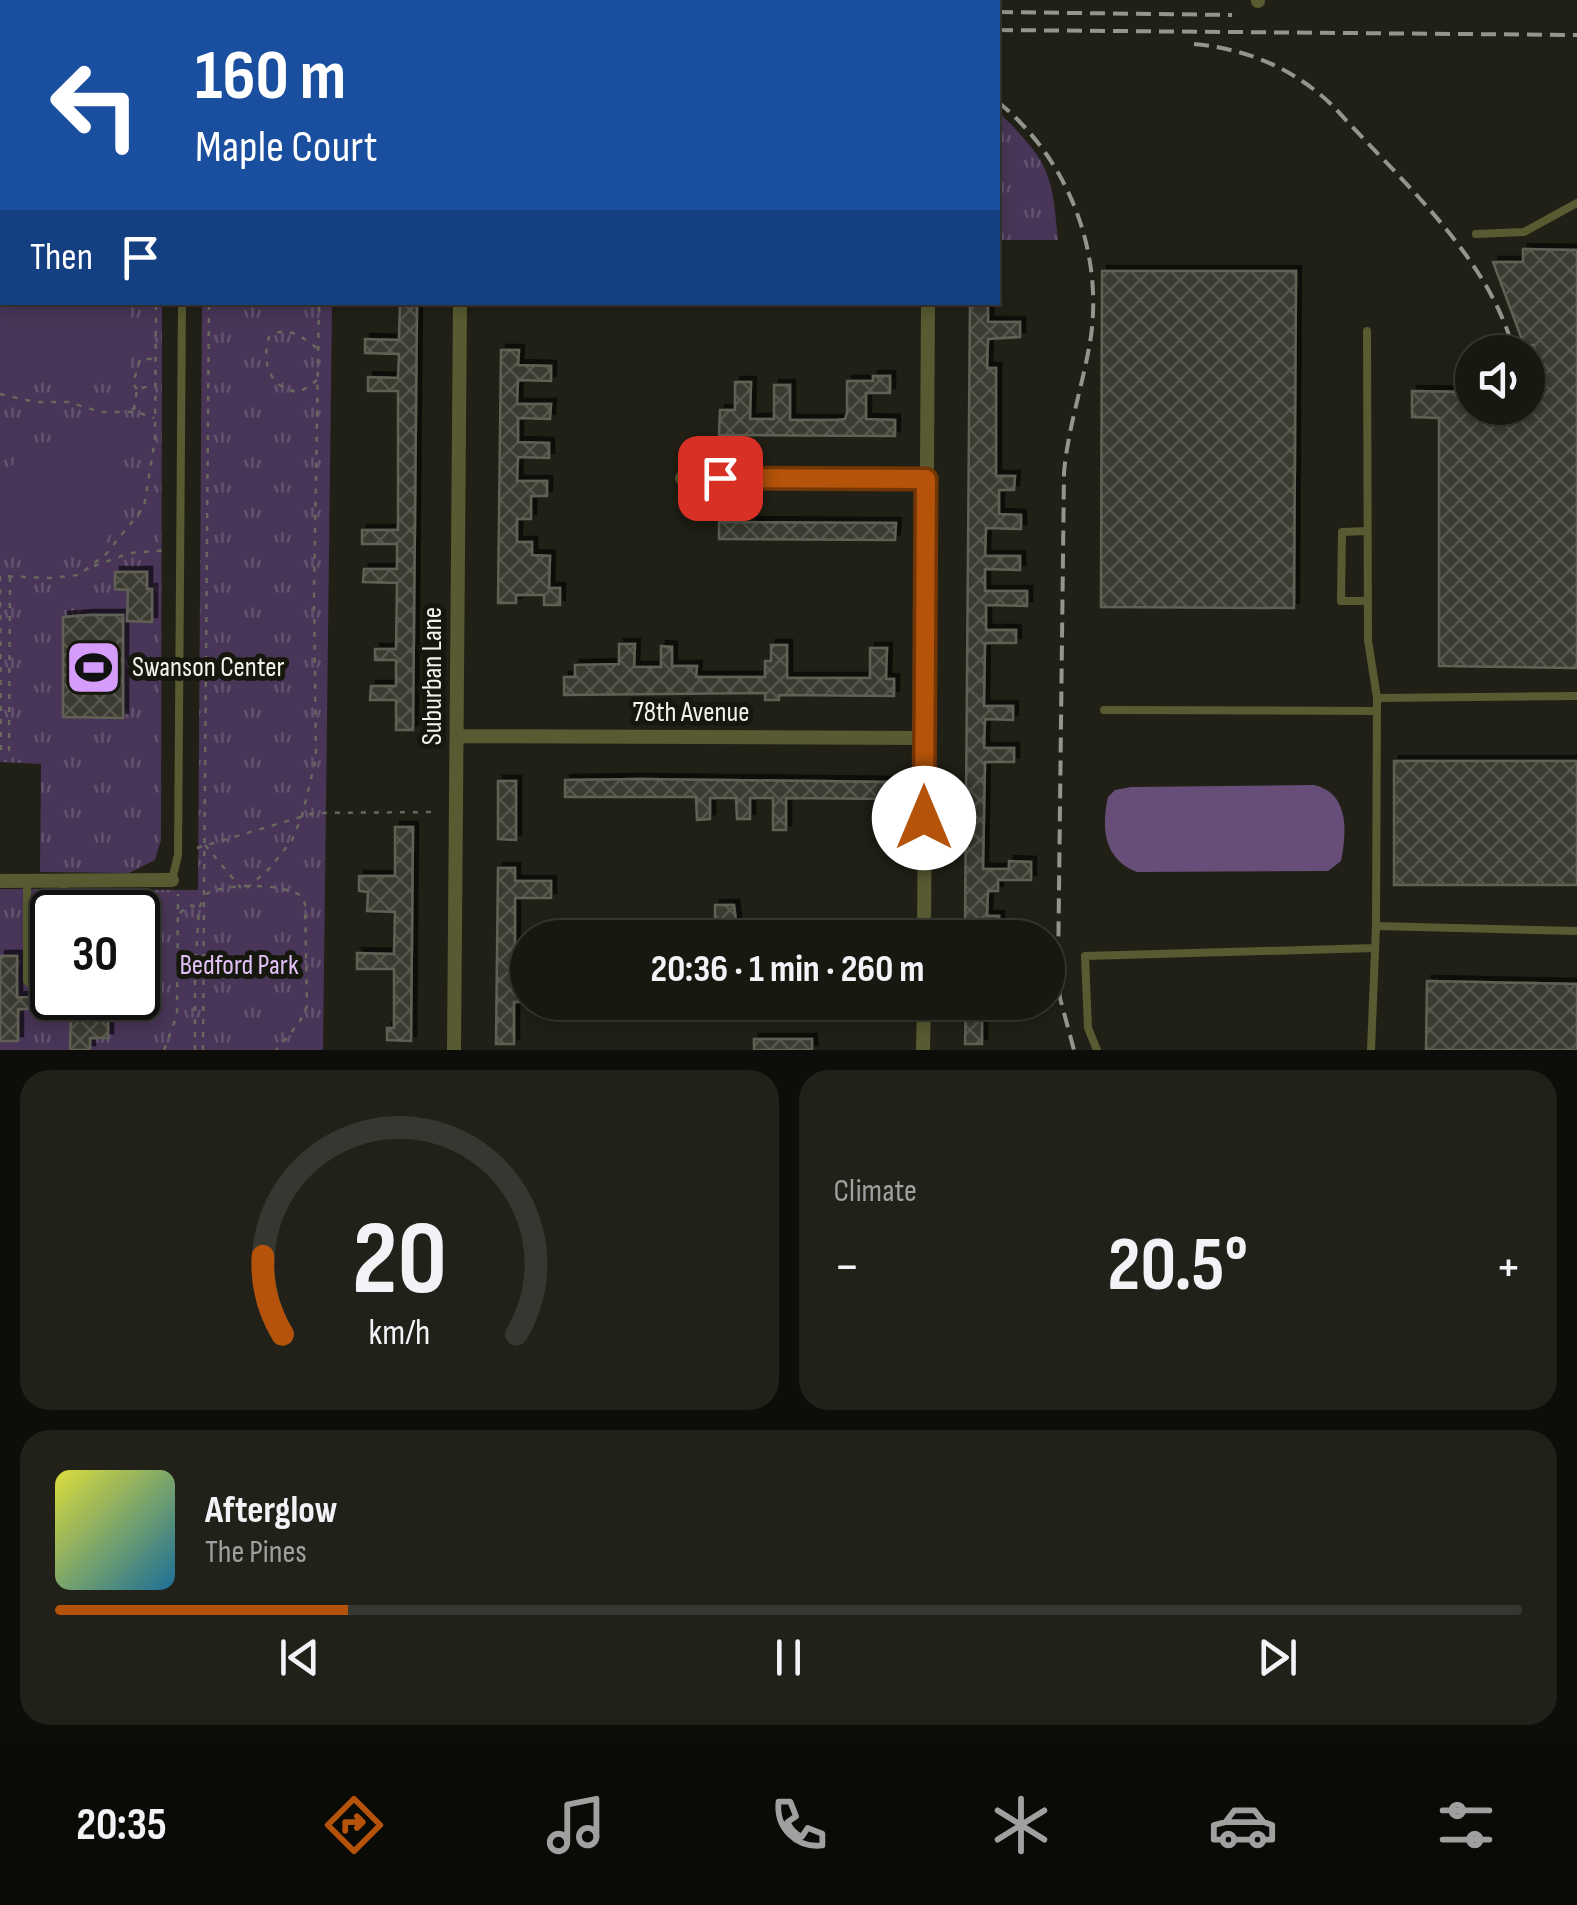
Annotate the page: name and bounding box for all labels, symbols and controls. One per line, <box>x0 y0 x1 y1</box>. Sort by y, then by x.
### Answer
text: 160 m <box>195 35 346 119</box>
icon: left <box>30 40 160 170</box>
text: Maple Court <box>195 120 377 175</box>
icon: arrive <box>113 230 168 285</box>
text: Then <box>30 235 93 280</box>
map controls <box>1455 335 1545 425</box>
button: sound <box>1455 335 1545 425</box>
pin <box>678 436 763 521</box>
icon: arrive <box>693 451 748 506</box>
street label: Suburban Lane <box>416 607 449 745</box>
sports icon: Swanson Center <box>63 637 123 697</box>
place label: Swanson Center <box>132 651 285 684</box>
street label: 78th Avenue <box>633 696 749 729</box>
position arrow <box>872 766 976 870</box>
speed limit sign: 30 <box>30 890 160 1020</box>
text: 20:36 · 1 min · 260 m <box>651 947 924 992</box>
park label: Bedford Park <box>179 949 299 982</box>
text: Climate <box>834 1172 917 1211</box>
text: 20 <box>352 1198 447 1323</box>
text: 20.5° <box>1108 1221 1248 1312</box>
text: − <box>834 1234 860 1301</box>
text: + <box>1495 1234 1522 1301</box>
text: km/h <box>368 1312 430 1355</box>
text: Afterglow <box>205 1488 338 1533</box>
text: The Pines <box>205 1533 307 1572</box>
icon: previous <box>272 1630 327 1685</box>
icon: pause <box>761 1630 816 1685</box>
icon: next <box>1250 1630 1305 1685</box>
icon: directions <box>319 1790 389 1860</box>
icon: music <box>541 1790 611 1860</box>
icon: phone <box>764 1790 834 1860</box>
icon: climate <box>986 1790 1056 1860</box>
icon: car <box>1208 1790 1278 1860</box>
icon: filters <box>1431 1790 1501 1860</box>
text: 20:35 <box>76 1798 167 1853</box>

